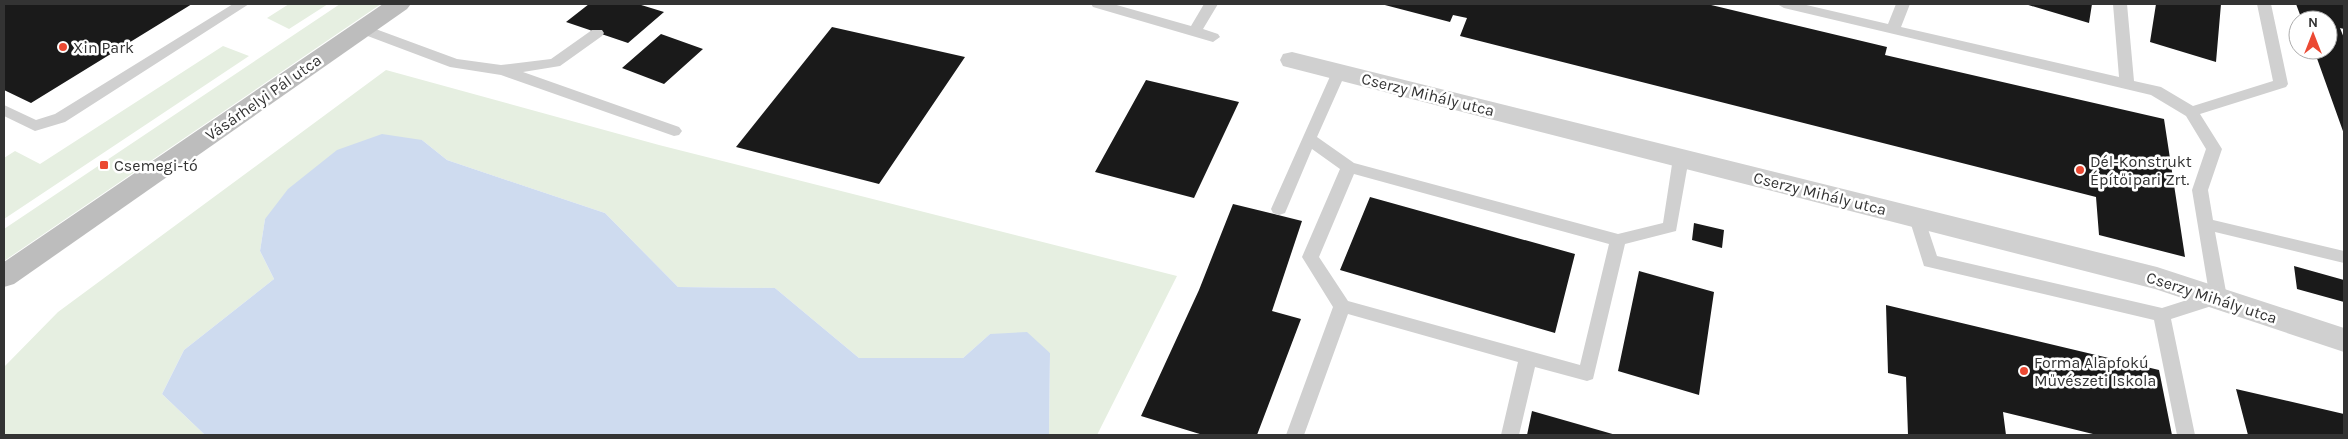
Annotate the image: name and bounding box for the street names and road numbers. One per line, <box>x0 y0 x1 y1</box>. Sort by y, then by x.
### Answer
street label: Vásárhelyi Pál utca <box>202 50 325 145</box>
street label: Cserzy Mihály utca <box>1359 69 1496 120</box>
street label: Cserzy Mihály utca <box>1751 168 1888 219</box>
street label: Cserzy Mihály utca <box>2144 267 2280 328</box>

